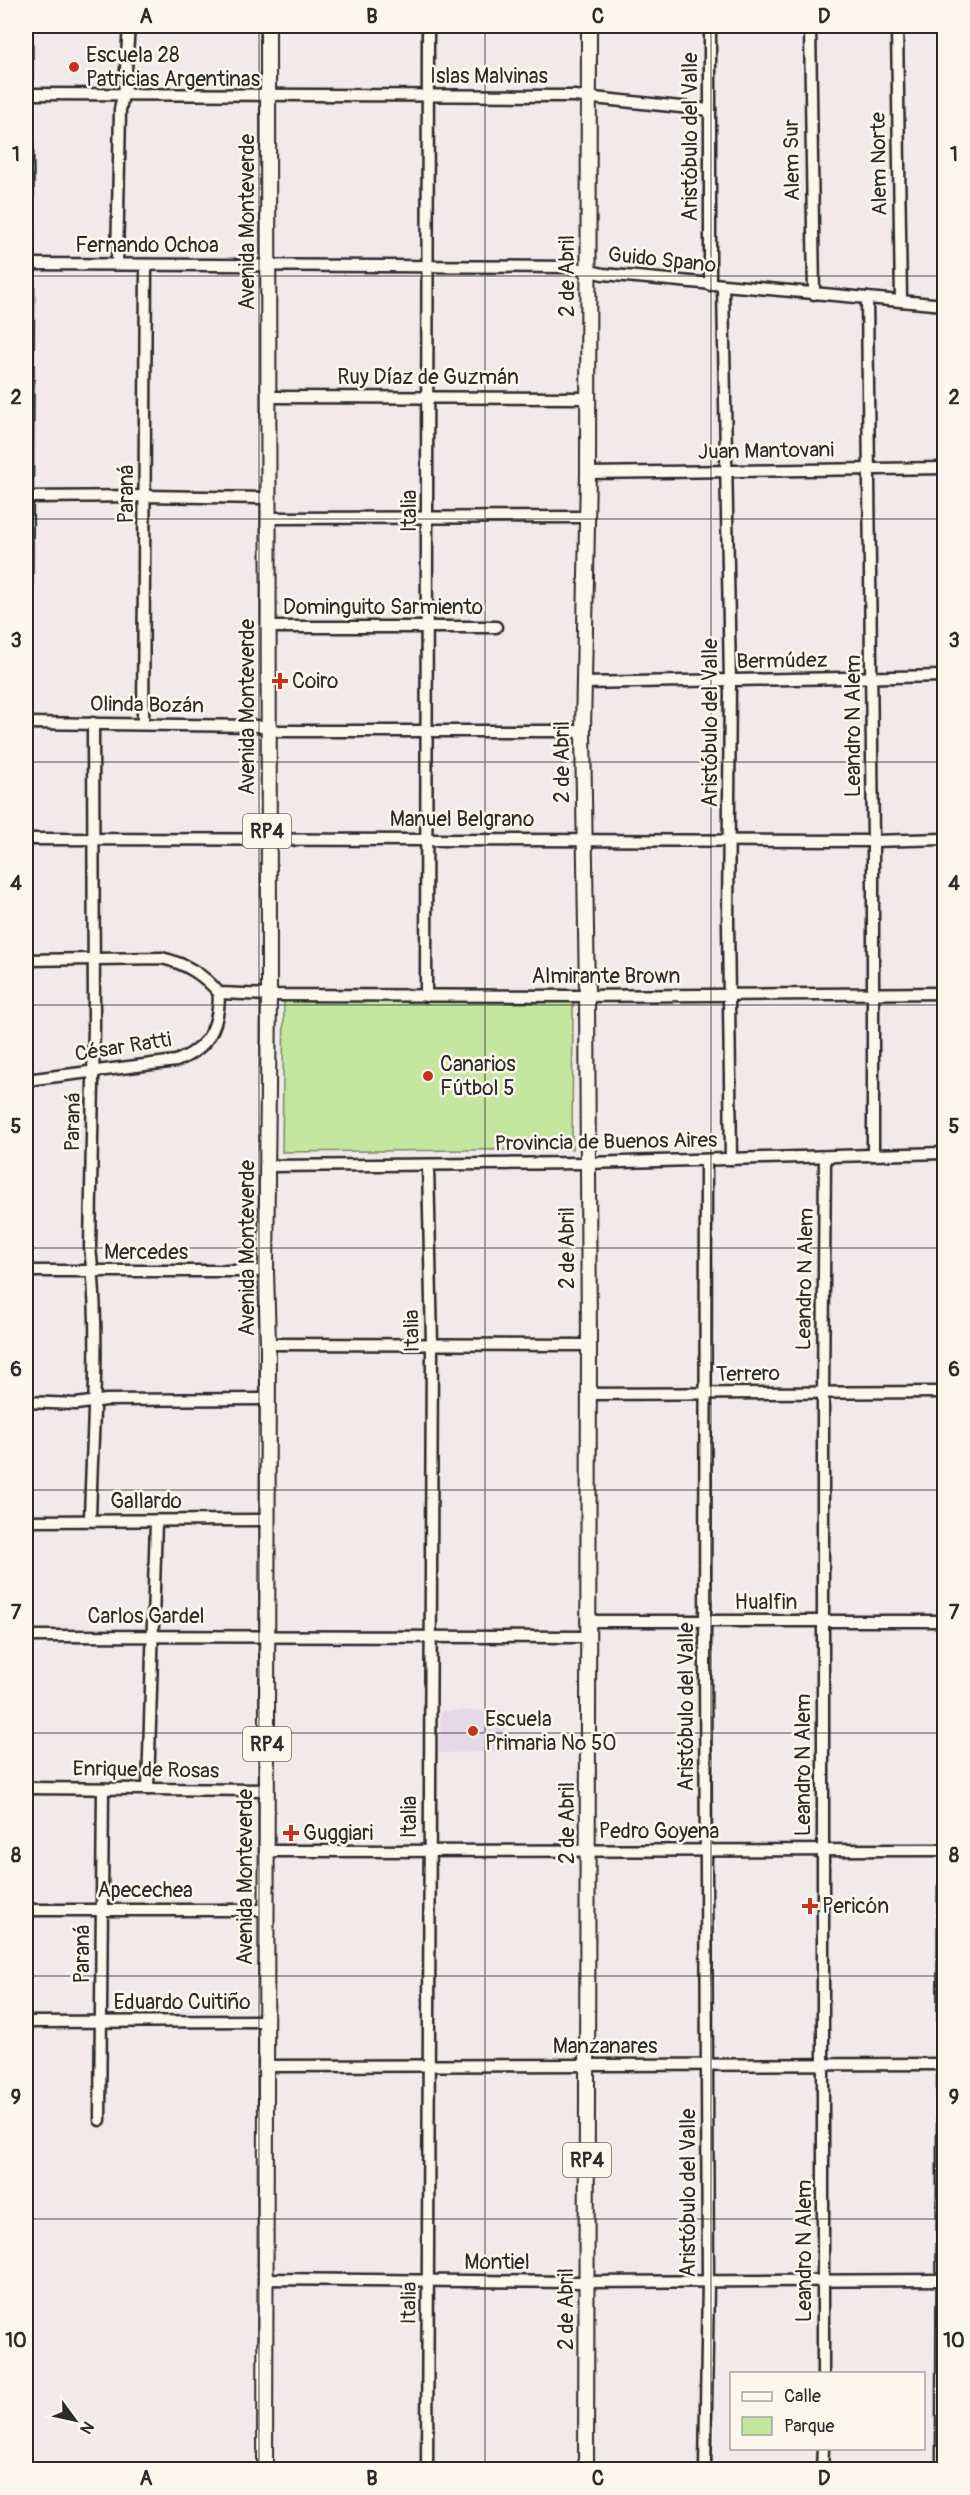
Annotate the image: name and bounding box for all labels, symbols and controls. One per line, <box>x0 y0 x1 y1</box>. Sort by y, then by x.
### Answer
text: A <box>140 4 153 29</box>
text: B <box>366 4 378 29</box>
text: C <box>592 4 604 29</box>
text: D <box>818 4 831 29</box>
place label: Escuela 28 Patricias Argentinas <box>86 42 261 93</box>
street label: Aristóbulo del Valle <box>677 52 704 222</box>
marker: Escuela 28 Patricias Argentinas <box>67 60 81 74</box>
street label: Islas Malvinas <box>430 63 549 90</box>
street label: Alem Norte <box>865 111 893 216</box>
street label: Alem Sur <box>778 118 806 201</box>
street label: Avenida Monteverde <box>234 133 261 310</box>
text: 1 <box>12 142 20 167</box>
text: 1 <box>950 142 958 167</box>
street label: Fernando Ochoa <box>75 232 219 259</box>
street label: 2 de Abril <box>554 235 581 317</box>
street label: Guido Spano <box>606 241 718 279</box>
street label: Ruy Díaz de Guzmán <box>337 364 519 391</box>
text: 2 <box>10 385 22 410</box>
text: 2 <box>948 385 960 410</box>
street label: Juan Mantovani <box>698 436 835 466</box>
street label: Paraná <box>113 465 140 523</box>
street label: Italia <box>396 490 423 532</box>
street label: Dominguito Sarmiento <box>283 594 483 621</box>
street label: Avenida Monteverde <box>234 618 261 795</box>
text: 3 <box>10 628 22 653</box>
text: 3 <box>948 628 960 653</box>
street label: Aristóbulo del Valle <box>697 638 724 808</box>
street label: Bermúdez <box>736 647 828 675</box>
street label: Leandro N Alem <box>840 655 867 797</box>
place label: Coiro <box>292 668 338 695</box>
marker: Coiro <box>273 674 287 688</box>
street label: Olinda Bozán <box>90 691 204 719</box>
street label: 2 de Abril <box>549 721 576 803</box>
street label: Manuel Belgrano <box>390 806 534 833</box>
road number: RP4 <box>243 814 291 848</box>
text: 4 <box>10 871 22 896</box>
text: 4 <box>948 871 960 896</box>
street label: Almirante Brown <box>532 963 680 990</box>
street label: César Ratti <box>73 1026 173 1068</box>
place label: Canarios Fútbol 5 <box>440 1051 516 1102</box>
marker: Canarios Fútbol 5 <box>421 1069 435 1083</box>
street label: Paraná <box>59 1092 87 1152</box>
text: 5 <box>11 1114 22 1139</box>
text: 5 <box>949 1114 960 1139</box>
street label: Provincia de Buenos Aires <box>494 1127 718 1157</box>
street label: Avenida Monteverde <box>234 1159 261 1336</box>
street label: 2 de Abril <box>554 1207 581 1289</box>
street label: Leandro N Alem <box>790 1207 820 1351</box>
street label: Mercedes <box>104 1239 189 1266</box>
street label: Italia <box>398 1309 426 1353</box>
text: 6 <box>10 1357 22 1382</box>
text: 6 <box>948 1357 960 1382</box>
street label: Terrero <box>716 1360 780 1388</box>
street label: Gallardo <box>110 1488 182 1515</box>
street label: Hualfin <box>735 1589 797 1616</box>
text: 7 <box>11 1600 22 1625</box>
text: 7 <box>949 1600 960 1625</box>
street label: Carlos Gardel <box>87 1603 205 1630</box>
street label: Aristóbulo del Valle <box>673 1622 700 1792</box>
street label: Leandro N Alem <box>790 1694 817 1836</box>
place label: Escuela Primaria Nº 50 <box>485 1706 617 1757</box>
marker: Escuela Primaria Nº 50 <box>466 1724 480 1738</box>
road number: RP4 <box>243 1727 291 1761</box>
street label: Enrique de Rosas <box>72 1755 220 1785</box>
street label: 2 de Abril <box>554 1782 581 1864</box>
street label: Avenida Monteverde <box>232 1788 259 1965</box>
street label: Italia <box>396 1796 423 1838</box>
street label: Pedro Goyena <box>599 1818 719 1845</box>
place label: Guggiari <box>303 1820 374 1847</box>
marker: Guggiari <box>284 1826 298 1840</box>
text: 8 <box>11 1843 21 1868</box>
text: 8 <box>949 1843 959 1868</box>
street label: Apecechea <box>97 1877 193 1904</box>
place label: Pericón <box>822 1893 889 1920</box>
marker: Pericón <box>803 1899 817 1913</box>
street label: Paraná <box>69 1925 96 1983</box>
street label: Eduardo Cuitiño <box>113 1989 251 2016</box>
street label: Manzanares <box>553 2033 658 2060</box>
text: 9 <box>11 2085 21 2110</box>
text: 9 <box>949 2085 959 2110</box>
street label: Aristóbulo del Valle <box>675 2108 702 2278</box>
road number: RP4 <box>563 2143 611 2177</box>
street label: Leandro N Alem <box>791 2180 818 2322</box>
street label: Montiel <box>464 2249 530 2276</box>
street label: 2 de Abril <box>553 2268 580 2350</box>
street label: Italia <box>395 2281 423 2325</box>
text: 10 <box>5 2328 27 2353</box>
text: 10 <box>943 2328 965 2353</box>
legend <box>730 2372 925 2450</box>
text: Calle <box>784 2385 821 2408</box>
north arrow <box>45 2390 105 2450</box>
text: Parque <box>784 2415 834 2438</box>
text: N <box>75 2418 98 2438</box>
text: A <box>140 2466 153 2491</box>
text: B <box>366 2466 378 2491</box>
text: C <box>592 2466 604 2491</box>
text: D <box>818 2466 831 2491</box>

